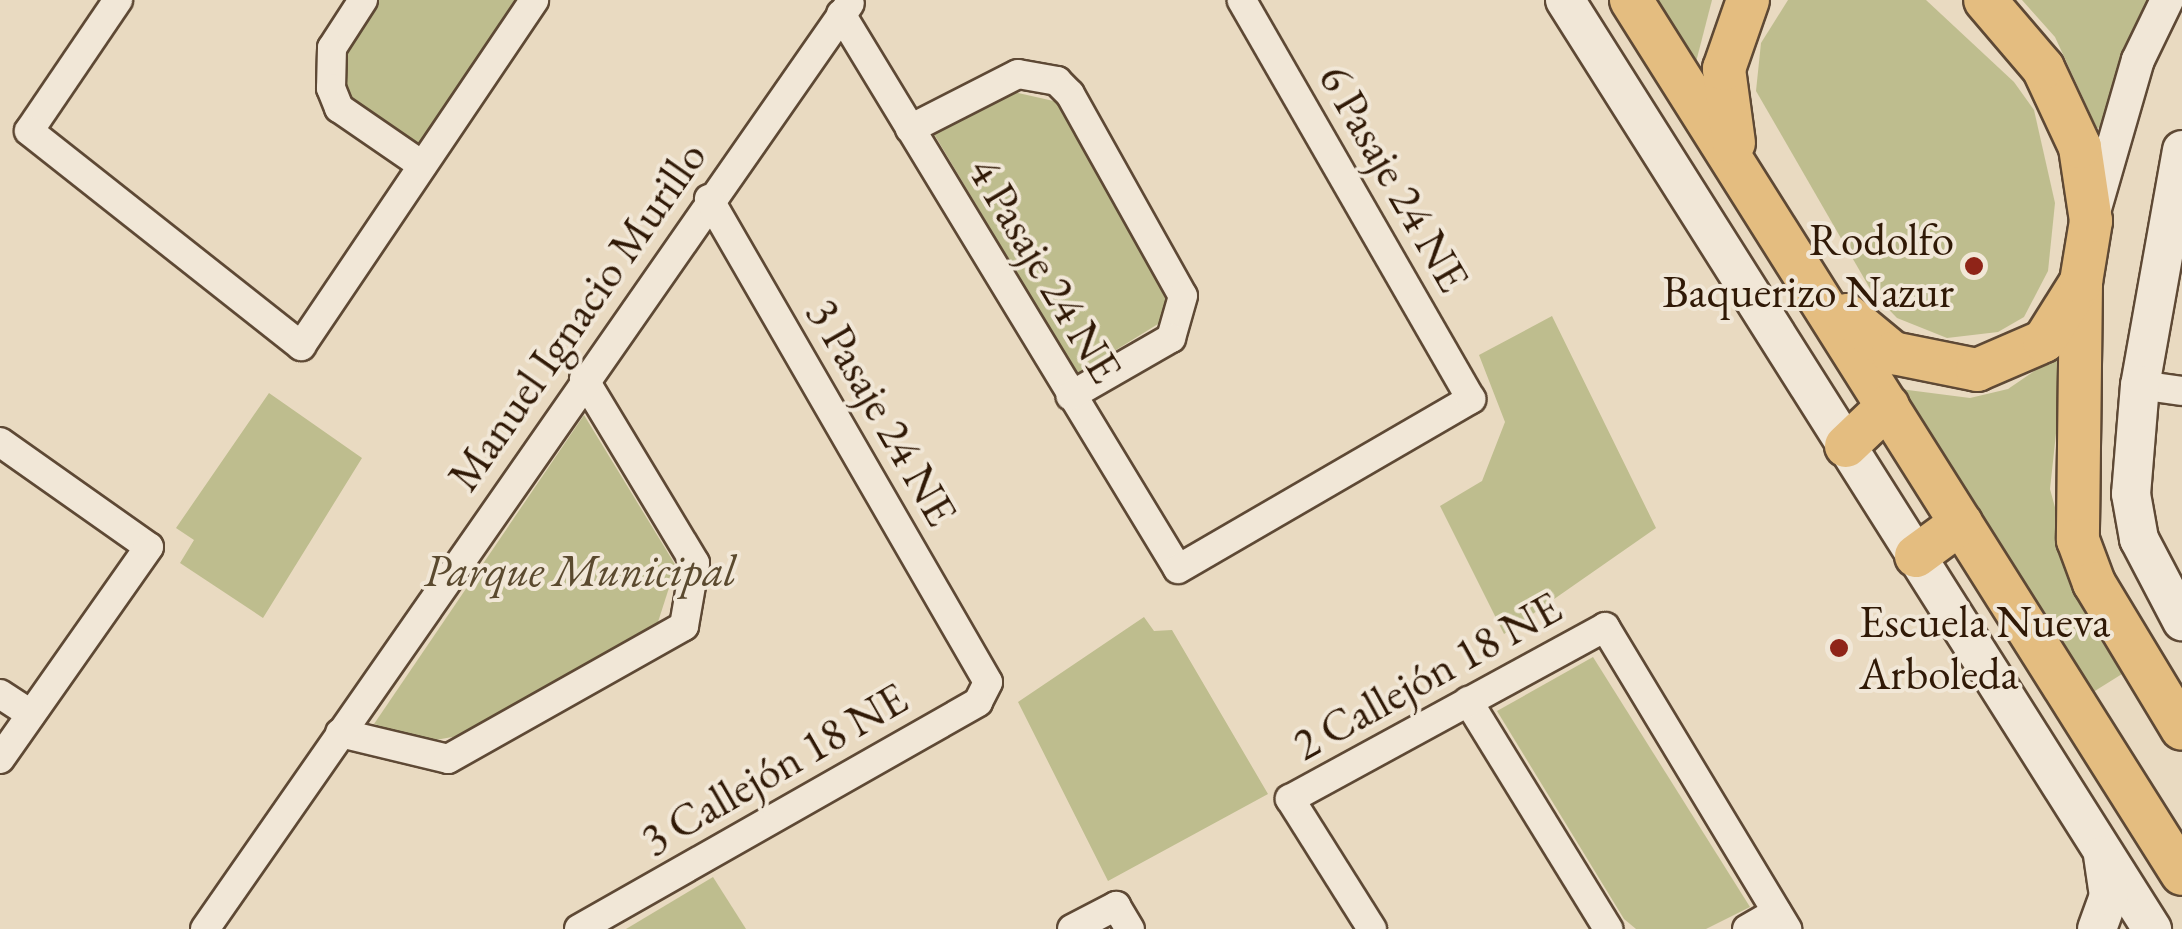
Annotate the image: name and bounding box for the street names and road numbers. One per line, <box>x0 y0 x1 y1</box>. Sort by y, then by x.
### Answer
street label: 6 Pasaje 24 NE <box>1307 55 1481 301</box>
street label: Manuel Ignacio Murillo <box>436 131 718 501</box>
street label: 4 Pasaje 24 NE <box>957 148 1133 392</box>
street label: 3 Pasaje 24 NE <box>795 289 969 535</box>
street label: 2 Callejón 18 NE <box>1284 580 1570 772</box>
street label: 3 Callejón 18 NE <box>631 671 917 867</box>

